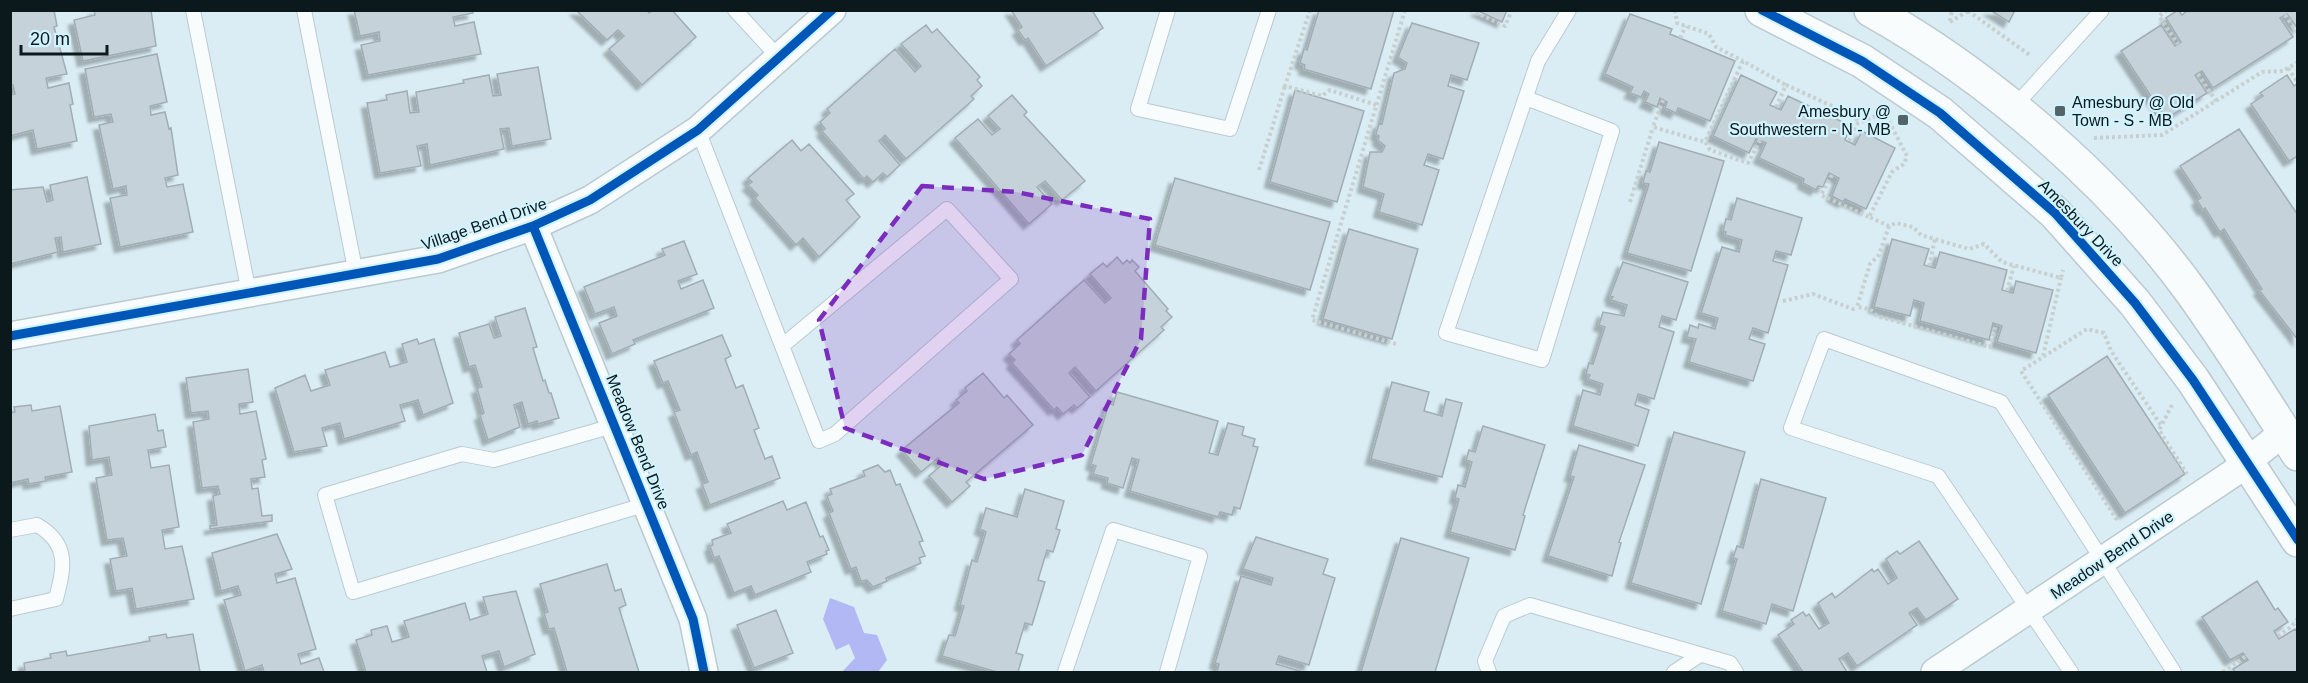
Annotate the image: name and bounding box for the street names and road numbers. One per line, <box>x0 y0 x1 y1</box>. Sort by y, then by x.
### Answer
street label: Amesbury Drive <box>2035 176 2127 270</box>
street label: Village Bend Drive <box>419 195 549 253</box>
street label: Meadow Bend Drive <box>603 372 673 512</box>
street label: Meadow Bend Drive <box>2048 508 2177 602</box>

